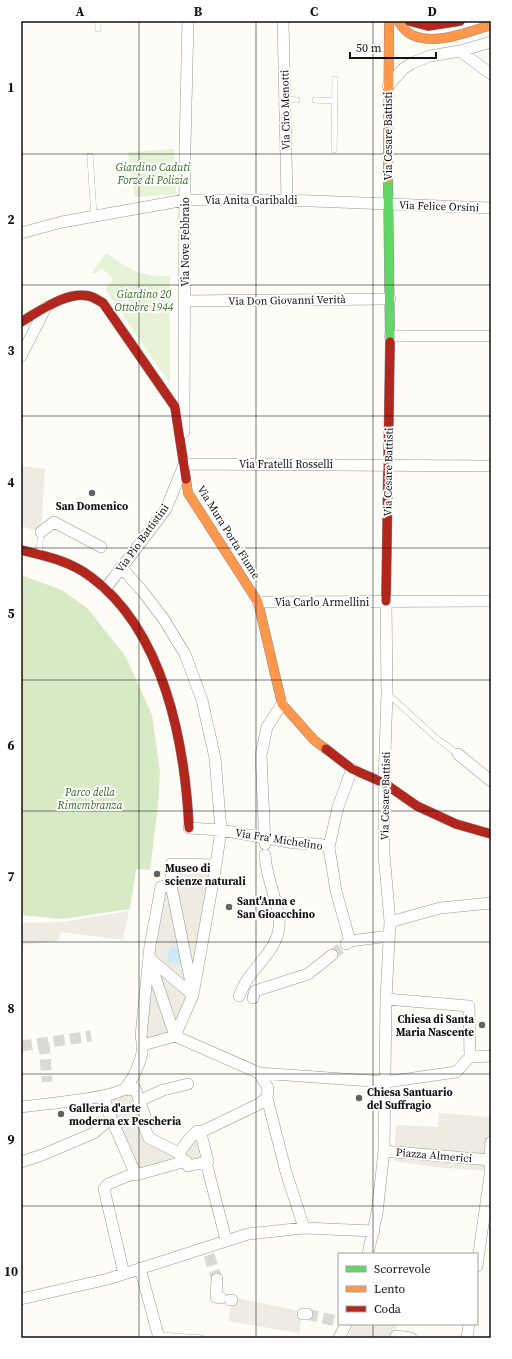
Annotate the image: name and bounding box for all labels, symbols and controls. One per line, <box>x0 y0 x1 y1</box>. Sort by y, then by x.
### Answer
text: A <box>76 3 85 20</box>
text: B <box>194 3 203 20</box>
text: C <box>310 3 318 20</box>
text: D <box>427 3 437 20</box>
scale bar <box>350 34 436 60</box>
text: 50 m <box>356 40 382 56</box>
street label: Via Ciro Menotti <box>277 70 294 150</box>
text: 1 <box>7 79 15 96</box>
street label: Via Cesare Battisti <box>381 92 396 180</box>
park label: Giardino Caduti Forze di Polizia <box>116 160 191 188</box>
street label: Via Anita Garibaldi <box>204 193 298 208</box>
street label: Via Nove Febbraio <box>178 197 193 287</box>
street label: Via Felice Orsini <box>399 198 479 215</box>
text: 2 <box>7 211 15 228</box>
park label: Giardino 20 Ottobre 1944 <box>115 287 174 315</box>
street label: Via Don Giovanni Verità <box>228 292 346 309</box>
text: 3 <box>7 342 15 359</box>
street label: Via Cesare Battisti <box>380 427 397 517</box>
street label: Via Fratelli Rosselli <box>239 457 333 472</box>
text: 4 <box>7 474 15 491</box>
street label: Via Mura Porta Fiume <box>194 483 264 582</box>
marker: San Domenico <box>87 488 97 498</box>
place label: San Domenico <box>56 499 128 514</box>
street label: Via Pio Battistini <box>112 501 172 576</box>
street label: Via Carlo Armellini <box>275 595 369 610</box>
text: 5 <box>7 605 15 622</box>
text: 6 <box>7 737 15 754</box>
street label: Via Cesare Battisti <box>377 751 394 841</box>
park label: Parco della Rimembranza <box>57 785 123 813</box>
street label: Via Fra' Michelino <box>234 825 324 854</box>
place label: Museo di scienze naturali <box>165 861 246 889</box>
text: 7 <box>7 868 15 885</box>
marker: Museo di scienze naturali <box>152 869 162 879</box>
place label: Sant'Anna e San Gioacchino <box>237 894 315 922</box>
marker: Sant'Anna e San Gioacchino <box>224 902 234 912</box>
text: 8 <box>7 1000 15 1017</box>
place label: Chiesa di Santa Maria Nascente <box>396 1012 474 1040</box>
marker: Chiesa di Santa Maria Nascente <box>477 1020 487 1030</box>
place label: Chiesa Santuario del Suffragio <box>367 1085 453 1113</box>
marker: Chiesa Santuario del Suffragio <box>354 1093 364 1103</box>
place label: Galleria d'arte moderna ex Pescheria <box>69 1101 181 1129</box>
marker: Galleria d'arte moderna ex Pescheria <box>56 1109 66 1119</box>
text: 9 <box>7 1131 15 1148</box>
street label: Piazza Almerici <box>395 1145 473 1166</box>
legend <box>338 1253 478 1325</box>
text: Scorrevole <box>374 1261 431 1277</box>
text: 10 <box>4 1263 18 1280</box>
text: Lento <box>374 1281 405 1297</box>
text: Coda <box>374 1301 402 1317</box>

